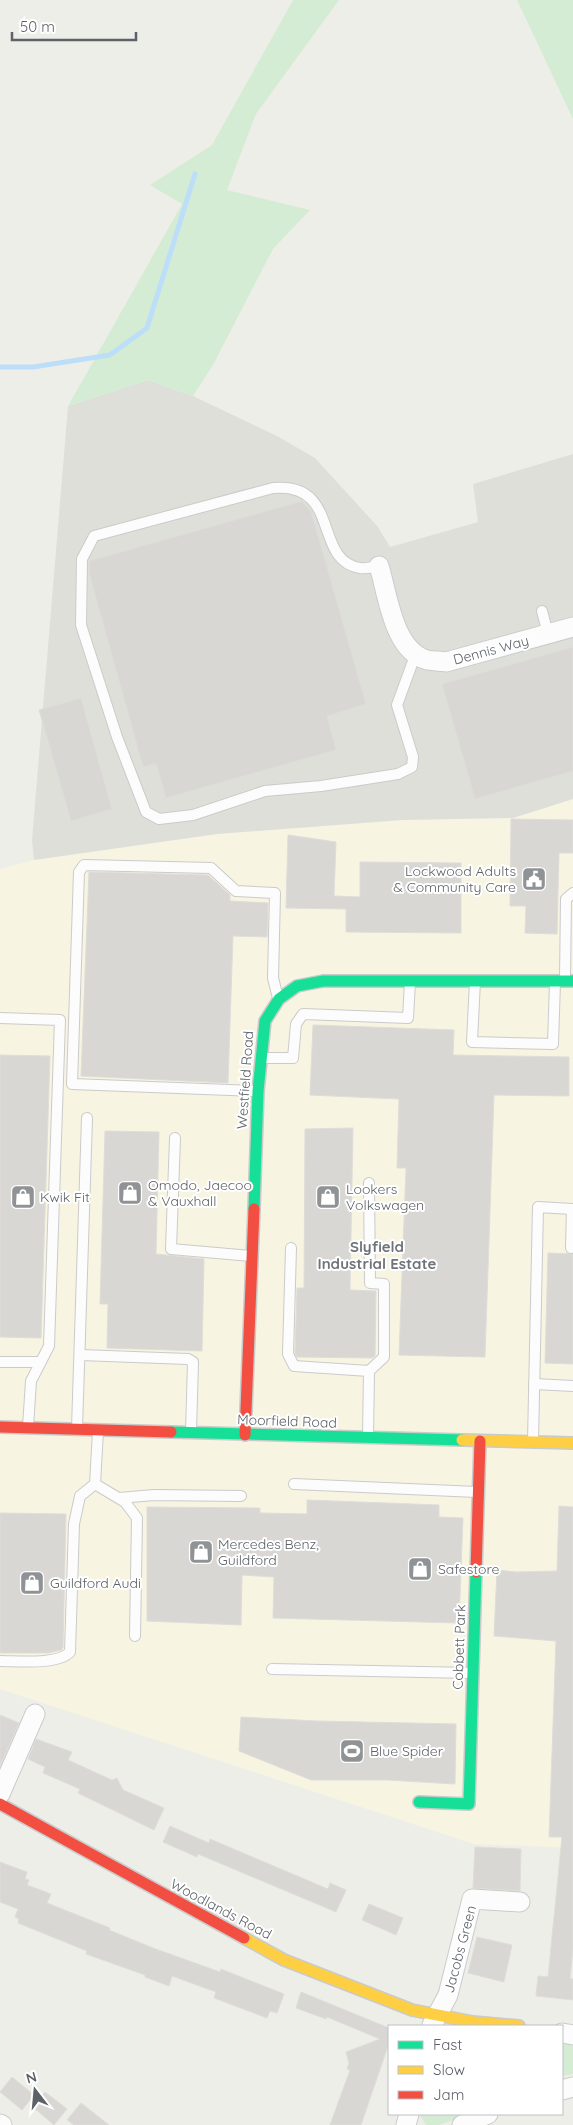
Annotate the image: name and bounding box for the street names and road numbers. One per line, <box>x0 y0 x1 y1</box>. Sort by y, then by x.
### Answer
street label: Dennis Way <box>451 631 531 669</box>
street label: Westfield Road <box>233 1030 257 1130</box>
street label: Moorfield Road <box>237 1410 337 1432</box>
street label: Cobbett Park <box>449 1604 469 1690</box>
street label: Woodlands Road <box>167 1875 275 1943</box>
street label: Jacobs Green <box>440 1903 480 1995</box>

